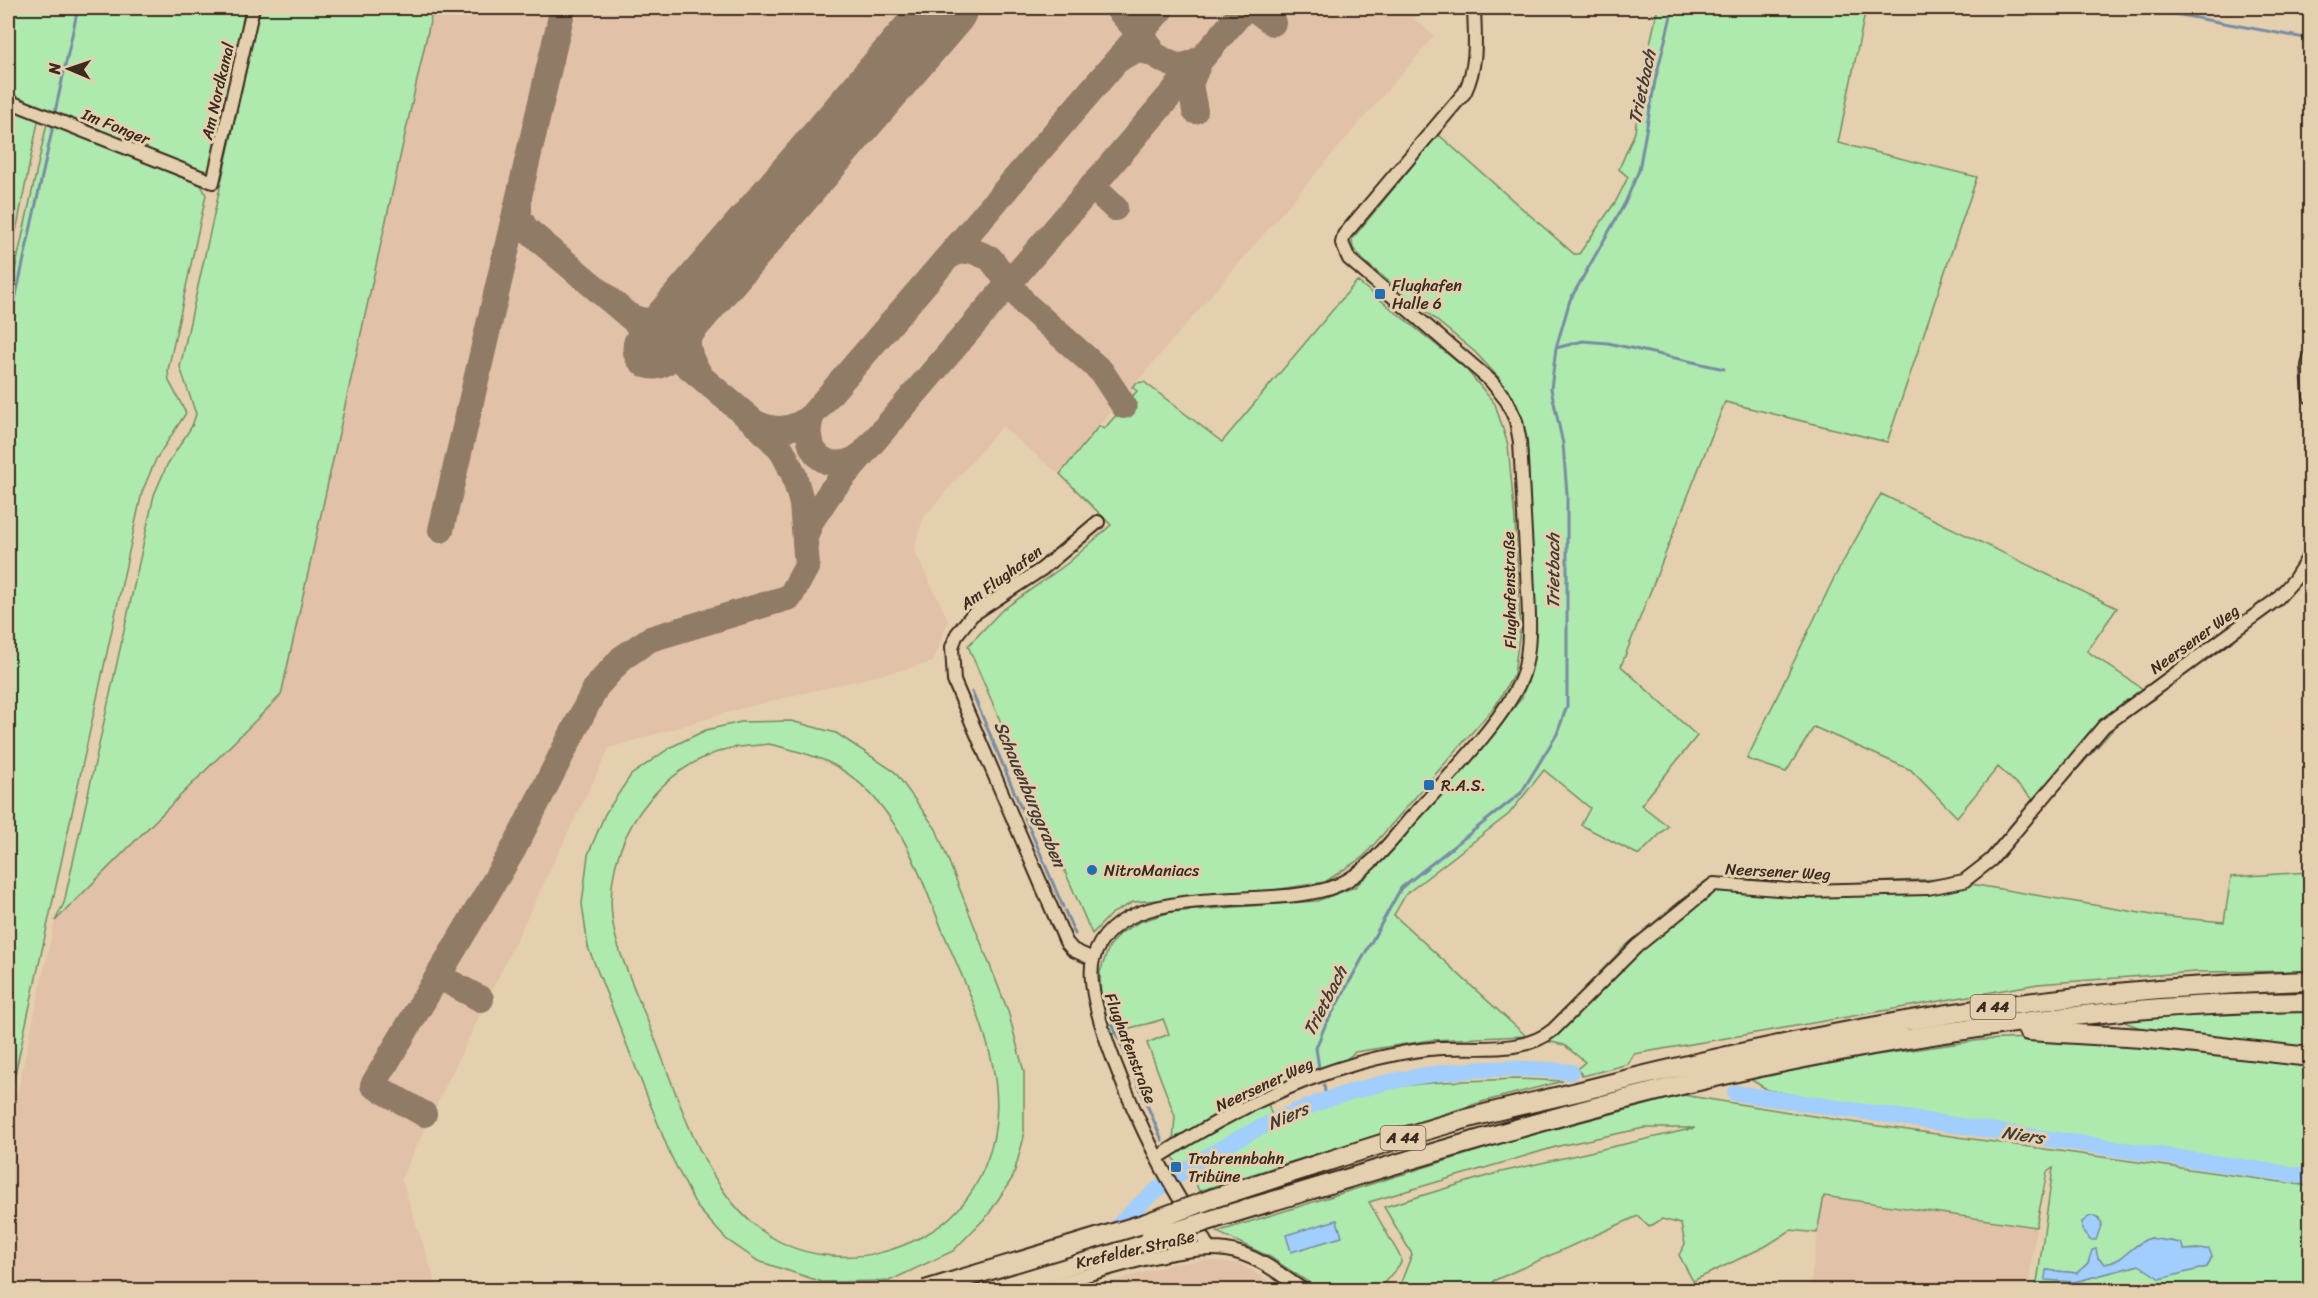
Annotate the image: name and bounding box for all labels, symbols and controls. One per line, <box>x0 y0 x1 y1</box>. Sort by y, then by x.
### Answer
north arrow <box>39 39 99 99</box>
street label: Am Nordkanal <box>192 39 243 144</box>
water label: Trietbach <box>1619 46 1666 127</box>
text: N <box>40 62 69 76</box>
street label: Im Fonger <box>76 99 156 154</box>
place label: Flughafen Halle 6 <box>1392 271 1462 318</box>
marker: Flughafen Halle 6 <box>1373 287 1387 301</box>
street label: Flughafenstraße <box>1494 531 1525 649</box>
water label: Trietbach <box>1537 532 1569 608</box>
street label: Am Flughafen <box>953 537 1049 618</box>
street label: Neersener Weg <box>2143 597 2245 682</box>
water label: Schauenburggraben <box>985 716 1076 874</box>
place label: R.A.S. <box>1441 771 1486 800</box>
marker: R.A.S. <box>1422 778 1436 792</box>
street label: Neersener Weg <box>1725 854 1831 889</box>
place label: NitroManiacs <box>1104 856 1200 885</box>
marker: NitroManiacs <box>1085 863 1099 877</box>
water label: Trietbach <box>1294 959 1357 1042</box>
street label: Flughafenstraße <box>1096 988 1165 1108</box>
road number: A 44 <box>1970 995 2016 1019</box>
street label: Neersener Weg <box>1210 1049 1318 1120</box>
water label: Niers <box>1262 1092 1315 1139</box>
water label: Niers <box>2000 1116 2048 1154</box>
road number: A 44 <box>1380 1126 1426 1150</box>
place label: Trabrennbahn Tribüne <box>1188 1144 1285 1191</box>
marker: Trabrennbahn Tribüne <box>1169 1160 1183 1174</box>
street label: Krefelder Straße <box>1073 1222 1198 1277</box>

